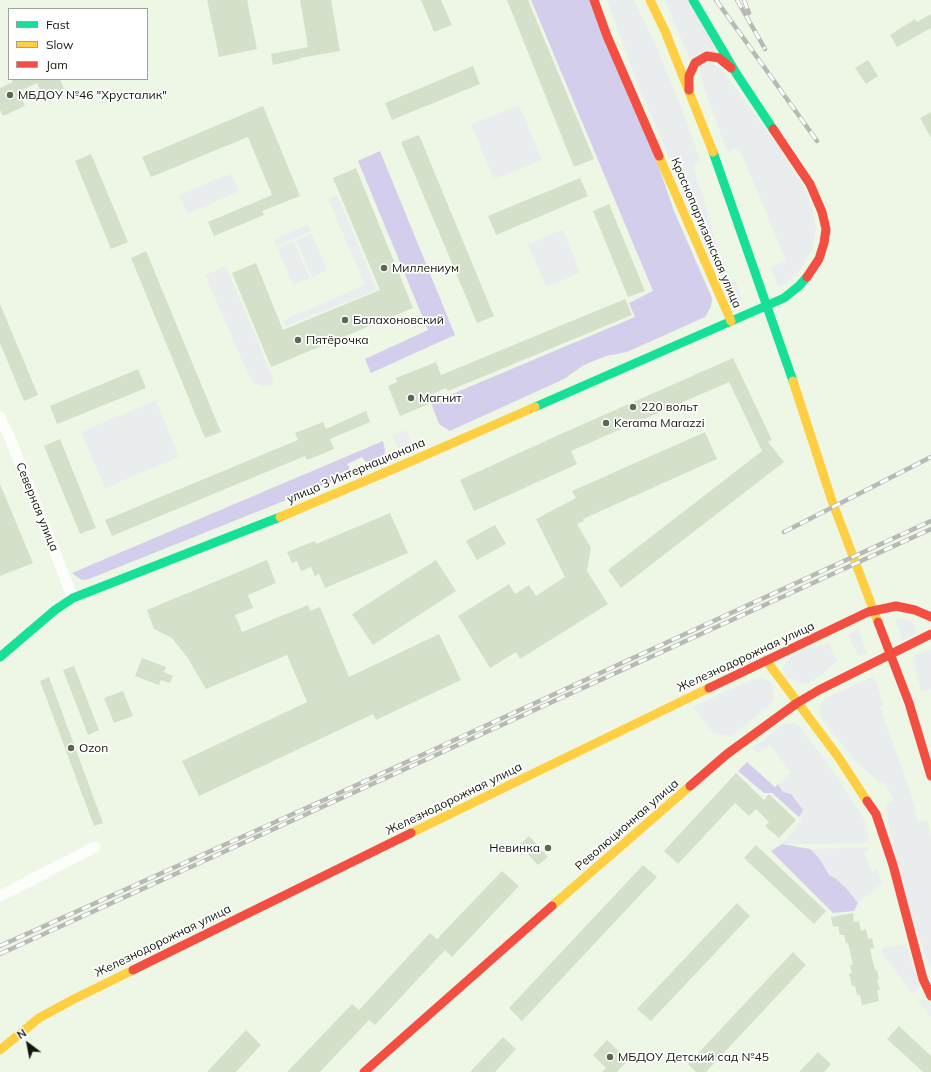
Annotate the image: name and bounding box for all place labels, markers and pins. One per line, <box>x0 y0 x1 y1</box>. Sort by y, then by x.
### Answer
place label: МБДОУ №46 "Хрусталик" <box>18 88 167 102</box>
marker: МБДОУ №46 "Хрусталик" <box>5 90 15 100</box>
place label: Миллениум <box>392 261 459 275</box>
marker: Миллениум <box>379 263 389 273</box>
place label: Балахоновский <box>353 313 444 327</box>
marker: Балахоновский <box>340 315 350 325</box>
place label: Пятёрочка <box>306 333 369 347</box>
marker: Пятёрочка <box>293 335 303 345</box>
place label: Магнит <box>419 391 462 405</box>
marker: Магнит <box>406 393 416 403</box>
place label: 220 вольт <box>641 400 698 414</box>
marker: 220 вольт <box>628 402 638 412</box>
place label: Kerama Marazzi <box>614 416 705 430</box>
marker: Kerama Marazzi <box>601 418 611 428</box>
place label: Ozon <box>79 741 108 755</box>
marker: Ozon <box>66 743 76 753</box>
place label: Невинка <box>489 841 540 855</box>
marker: Невинка <box>543 843 553 853</box>
place label: МБДОУ Детский сад №45 <box>618 1050 769 1064</box>
marker: МБДОУ Детский сад №45 <box>605 1052 615 1062</box>

